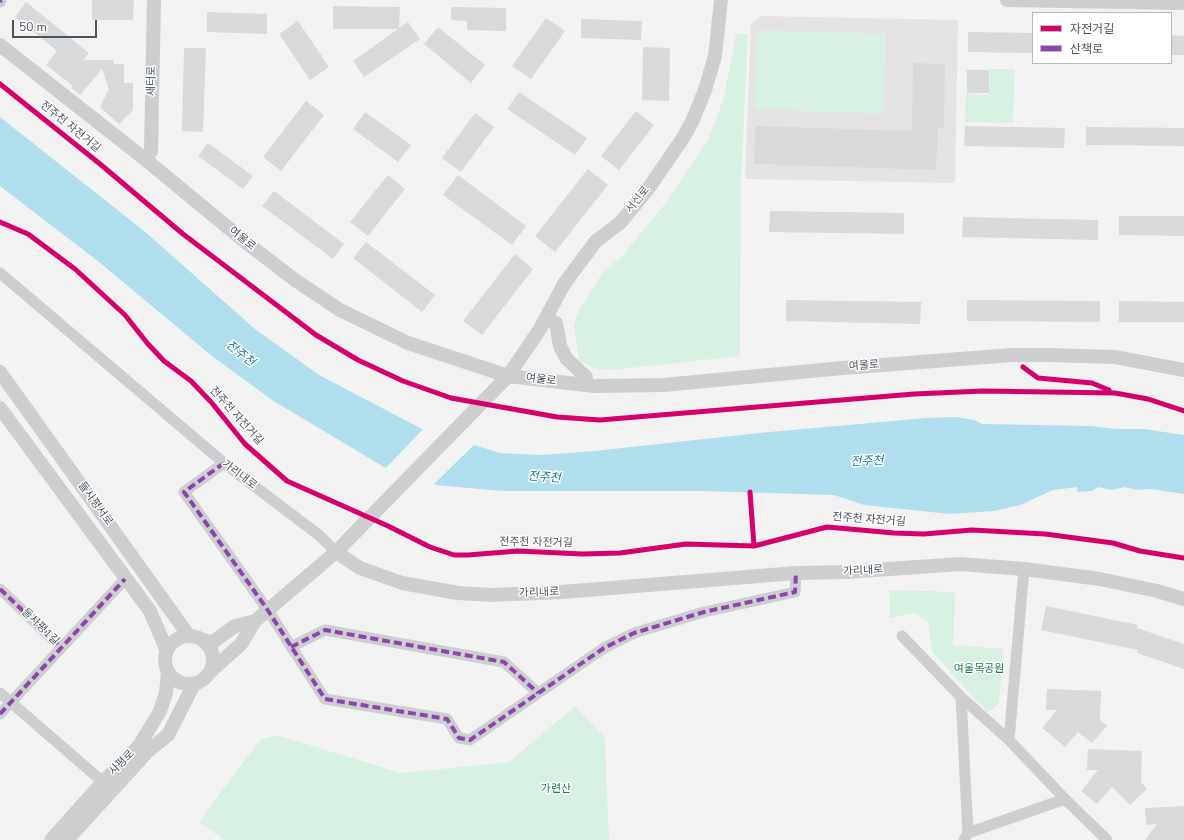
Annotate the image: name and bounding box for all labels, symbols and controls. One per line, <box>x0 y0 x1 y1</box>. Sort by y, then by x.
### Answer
scale bar <box>14 12 99 38</box>
legend <box>1032 12 1172 64</box>
text: 50 m <box>19 19 47 35</box>
text: 자전거길 <box>1070 21 1114 37</box>
text: 산책로 <box>1070 41 1103 57</box>
street label: 새터로 <box>145 66 159 96</box>
street label: 전주천 자전거길 <box>37 99 103 155</box>
street label: 서신로 <box>623 184 653 216</box>
street label: 여울로 <box>226 224 258 254</box>
water label: 전주천 <box>223 338 257 370</box>
street label: 여울로 <box>848 358 880 374</box>
street label: 여울로 <box>525 372 557 388</box>
street label: 전주천 자전거길 <box>206 384 266 448</box>
water label: 전주천 <box>850 454 884 470</box>
street label: 가리내로 <box>219 458 259 492</box>
water label: 전주천 <box>527 470 561 486</box>
street label: 들사평서로 <box>75 480 115 528</box>
street label: 전주천 자전거길 <box>832 511 906 529</box>
street label: 전주천 자전거길 <box>499 536 573 550</box>
street label: 가리내로 <box>842 563 884 579</box>
street label: 가리내로 <box>519 586 559 600</box>
street label: 들사평1길 <box>18 606 62 648</box>
park label: 여울목공원 <box>954 662 1004 676</box>
street label: 사평로 <box>107 748 137 778</box>
park label: 가련산 <box>541 782 571 796</box>

